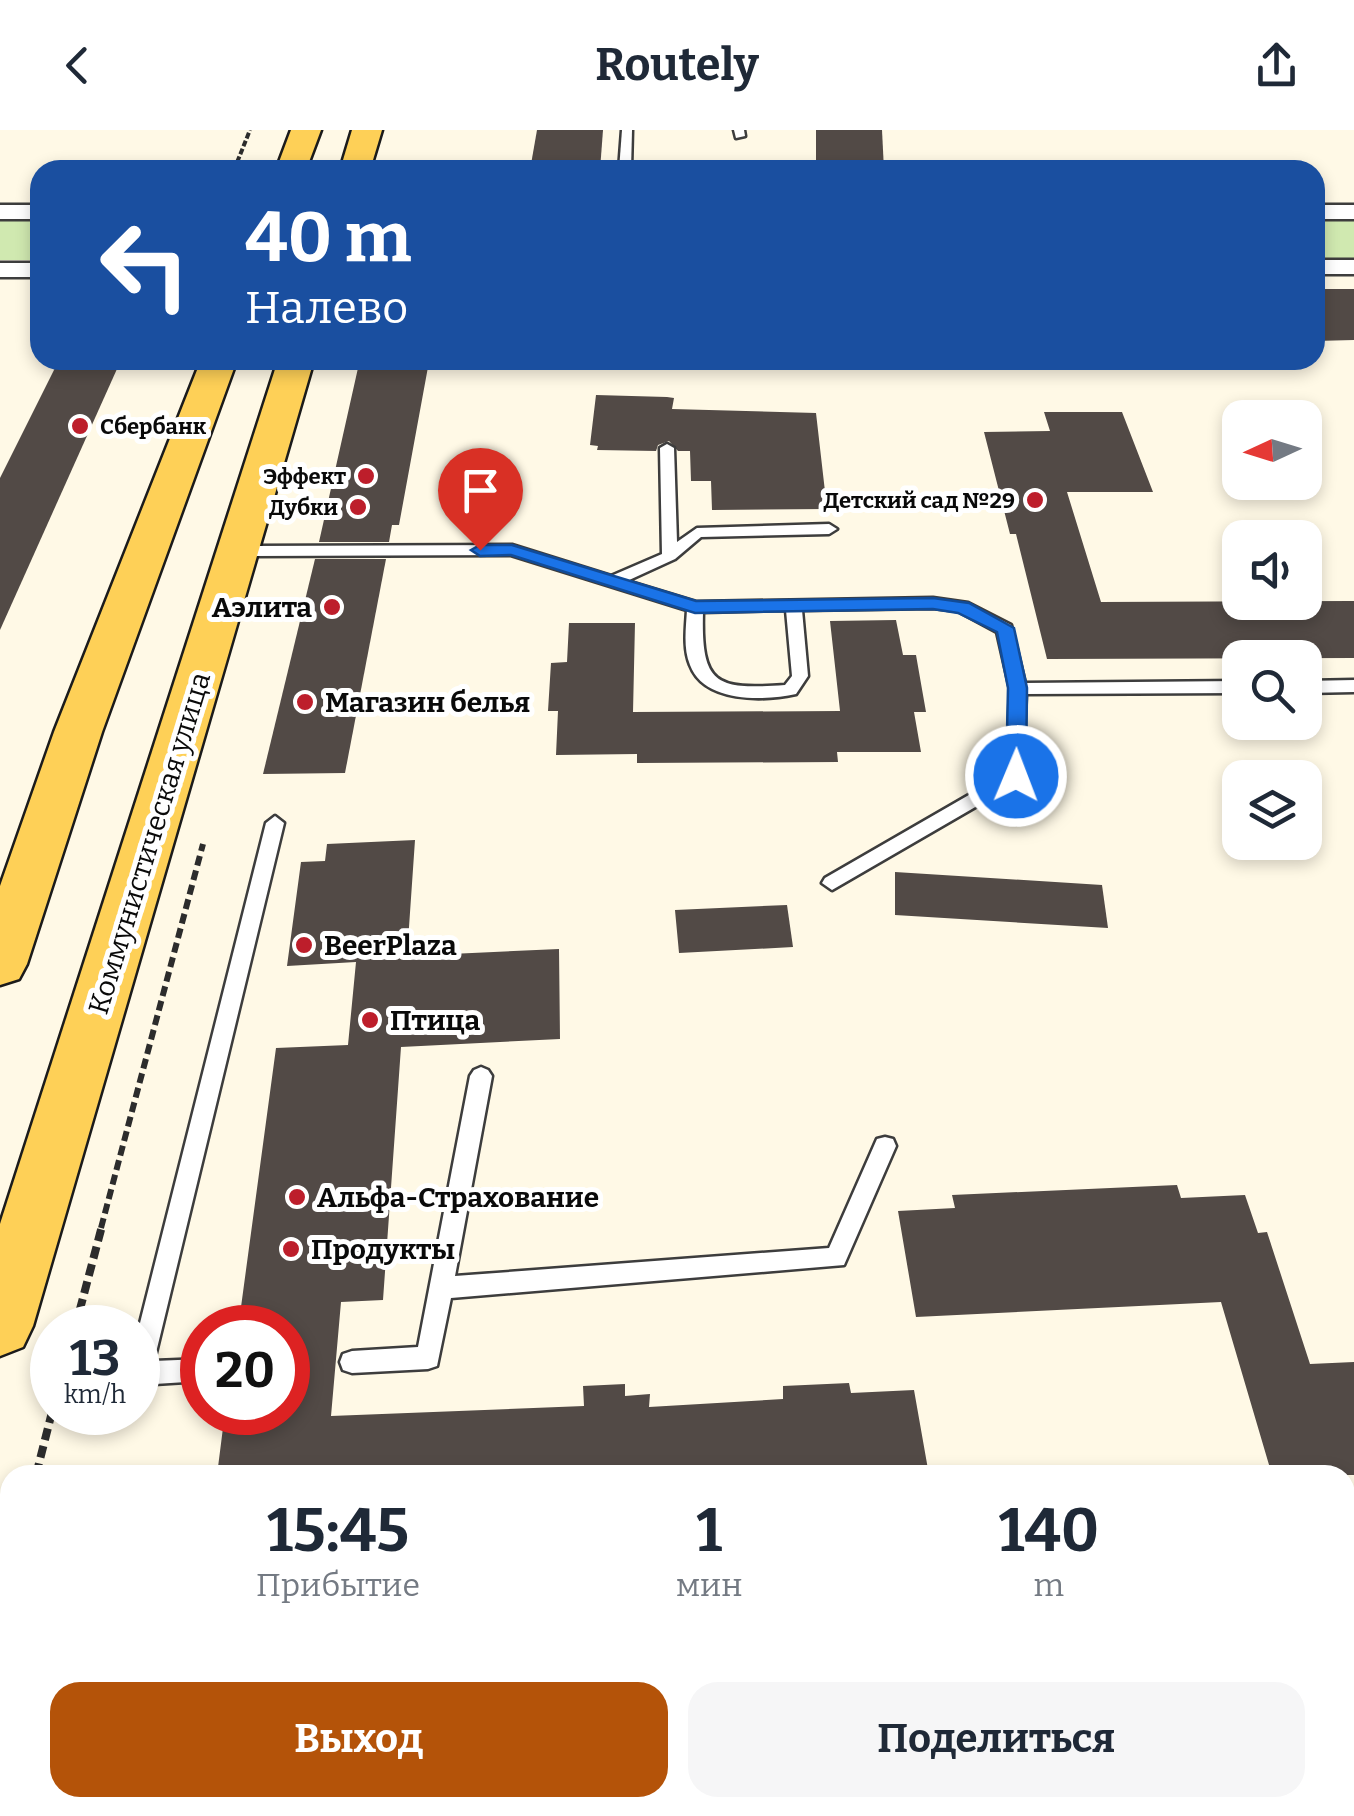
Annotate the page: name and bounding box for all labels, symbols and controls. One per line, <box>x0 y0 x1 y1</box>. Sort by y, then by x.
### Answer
icon: back <box>50 38 105 93</box>
text: Routely <box>595 38 759 92</box>
icon: share <box>1249 38 1304 93</box>
text: 40 m <box>245 196 411 280</box>
icon: left <box>80 200 210 330</box>
text: Налево <box>245 281 408 335</box>
north arrow <box>1222 400 1322 500</box>
map controls <box>1222 400 1322 860</box>
place label: Сбербанк <box>100 413 207 440</box>
marker: Сбербанк <box>69 415 91 437</box>
pin <box>438 448 523 551</box>
place label: Эффект <box>263 463 346 490</box>
icon: arrive <box>453 463 508 518</box>
marker: Эффект <box>355 465 377 487</box>
place label: Детский сад №29 <box>823 487 1015 514</box>
marker: Детский сад №29 <box>1024 489 1046 511</box>
place label: Дубки <box>269 494 338 521</box>
marker: Дубки <box>347 496 369 518</box>
button: sound <box>1222 520 1322 620</box>
place label: Аэлита <box>212 591 312 624</box>
marker: Аэлита <box>321 596 343 618</box>
button: search <box>1222 640 1322 740</box>
street label: Коммунистическая улица <box>82 668 217 1018</box>
place label: Магазин белья <box>325 686 530 719</box>
marker: Магазин белья <box>294 691 316 713</box>
position arrow <box>964 724 1068 828</box>
button: layers <box>1222 760 1322 860</box>
place label: BeerPlaza <box>324 929 457 962</box>
marker: BeerPlaza <box>293 934 315 956</box>
place label: Птица <box>390 1004 481 1037</box>
marker: Птица <box>359 1009 381 1031</box>
place label: Альфа-Страхование <box>317 1181 599 1214</box>
marker: Альфа-Страхование <box>286 1186 308 1208</box>
place label: Продукты <box>311 1233 455 1266</box>
marker: Продукты <box>280 1238 302 1260</box>
speed limit sign: 20 <box>180 1305 310 1435</box>
text: 13 <box>70 1328 120 1388</box>
text: km/h <box>64 1380 126 1410</box>
text: 15:45 <box>267 1495 409 1567</box>
text: 1 <box>696 1495 722 1567</box>
text: 140 <box>998 1495 1099 1567</box>
text: Прибытие <box>256 1566 420 1604</box>
text: мин <box>676 1566 742 1604</box>
text: m <box>1033 1566 1064 1604</box>
button: Выход <box>50 1682 668 1797</box>
button: Поделиться <box>688 1682 1305 1797</box>

